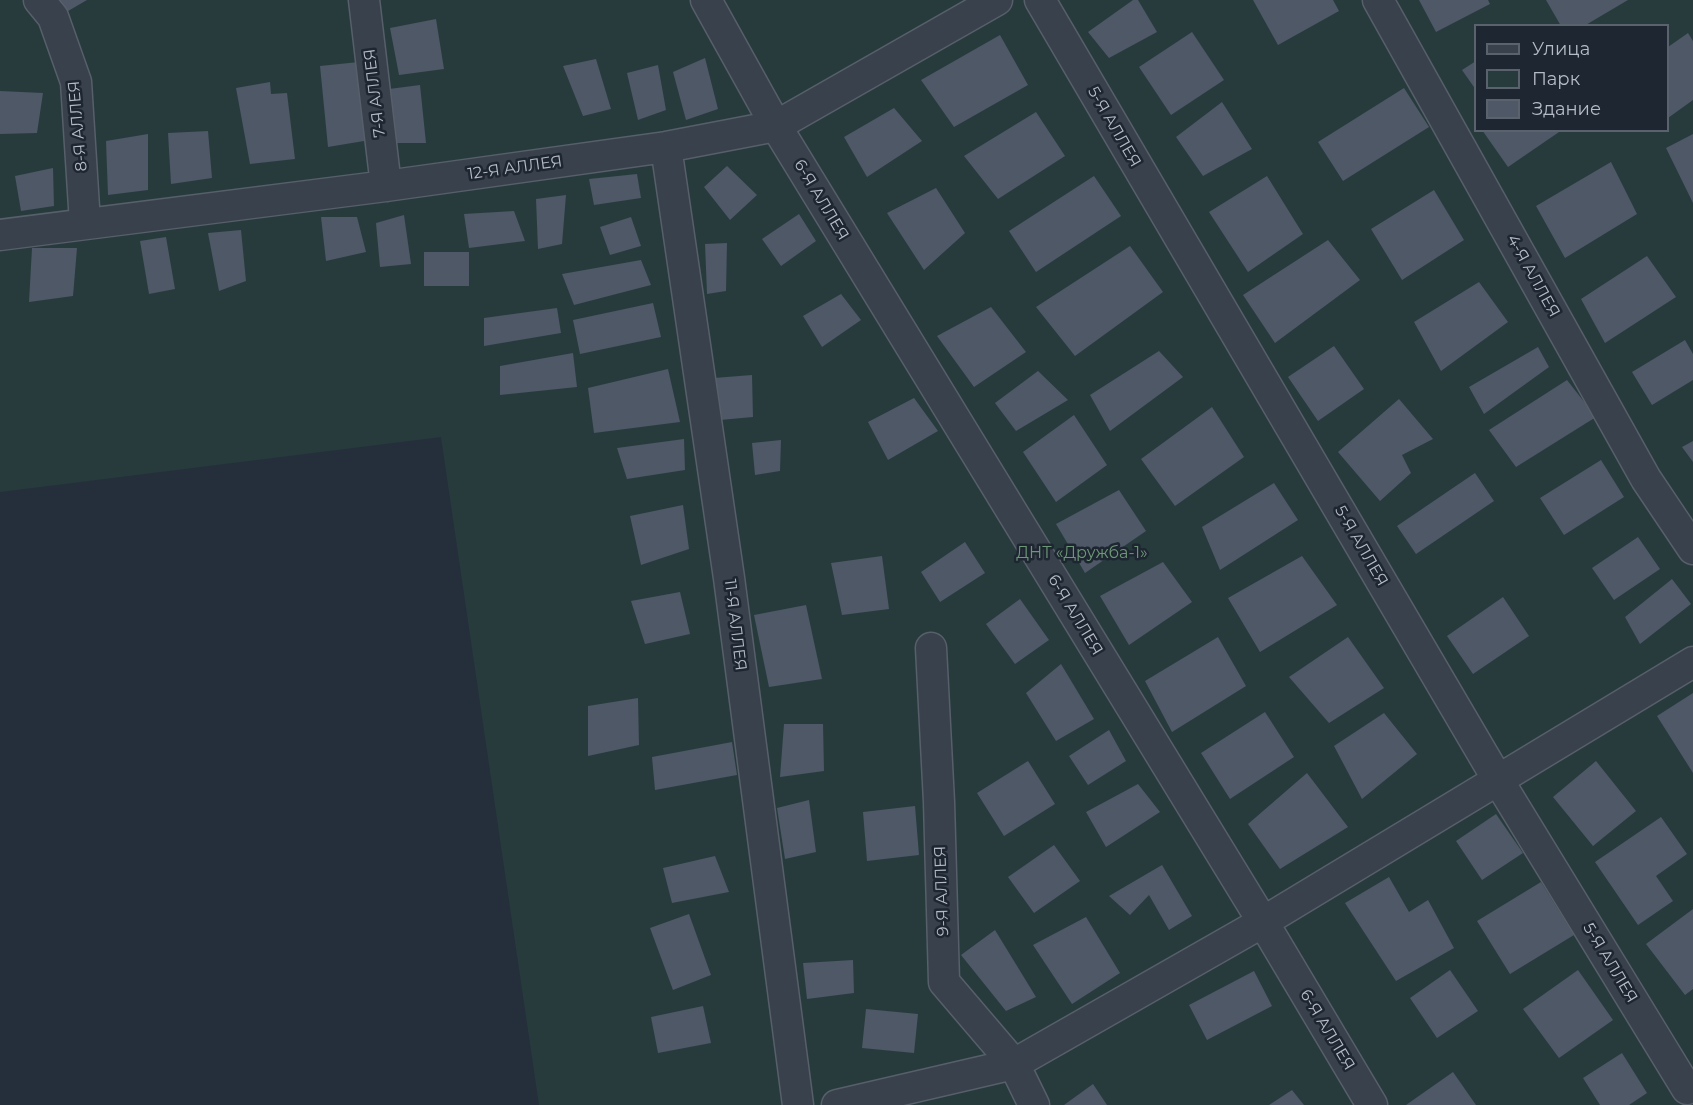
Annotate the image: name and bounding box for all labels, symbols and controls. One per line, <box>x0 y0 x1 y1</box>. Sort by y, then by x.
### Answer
legend <box>1474 24 1669 132</box>
text: Улица <box>1532 38 1590 60</box>
street label: 7-Я АЛЛЕЯ <box>360 47 390 139</box>
text: Парк <box>1532 68 1580 90</box>
street label: 8-Я АЛЛЕЯ <box>64 80 92 172</box>
street label: 5-Я АЛЛЕЯ <box>1083 83 1145 171</box>
text: Здание <box>1532 98 1601 120</box>
street label: 12-Я АЛЛЕЯ <box>466 152 564 184</box>
street label: 6-Я АЛЛЕЯ <box>789 156 853 244</box>
street label: 4-Я АЛЛЕЯ <box>1502 231 1564 321</box>
street label: 5-Я АЛЛЕЯ <box>1330 502 1392 590</box>
park label: ДНТ «Дружба-1» <box>1016 543 1148 563</box>
street label: 6-Я АЛЛЕЯ <box>1043 571 1107 659</box>
street label: 11-Я АЛЛЕЯ <box>720 578 750 672</box>
street label: 9-Я АЛЛЕЯ <box>931 845 953 937</box>
street label: 5-Я АЛЛЕЯ <box>1579 920 1641 1006</box>
street label: 6-Я АЛЛЕЯ <box>1295 986 1359 1074</box>

